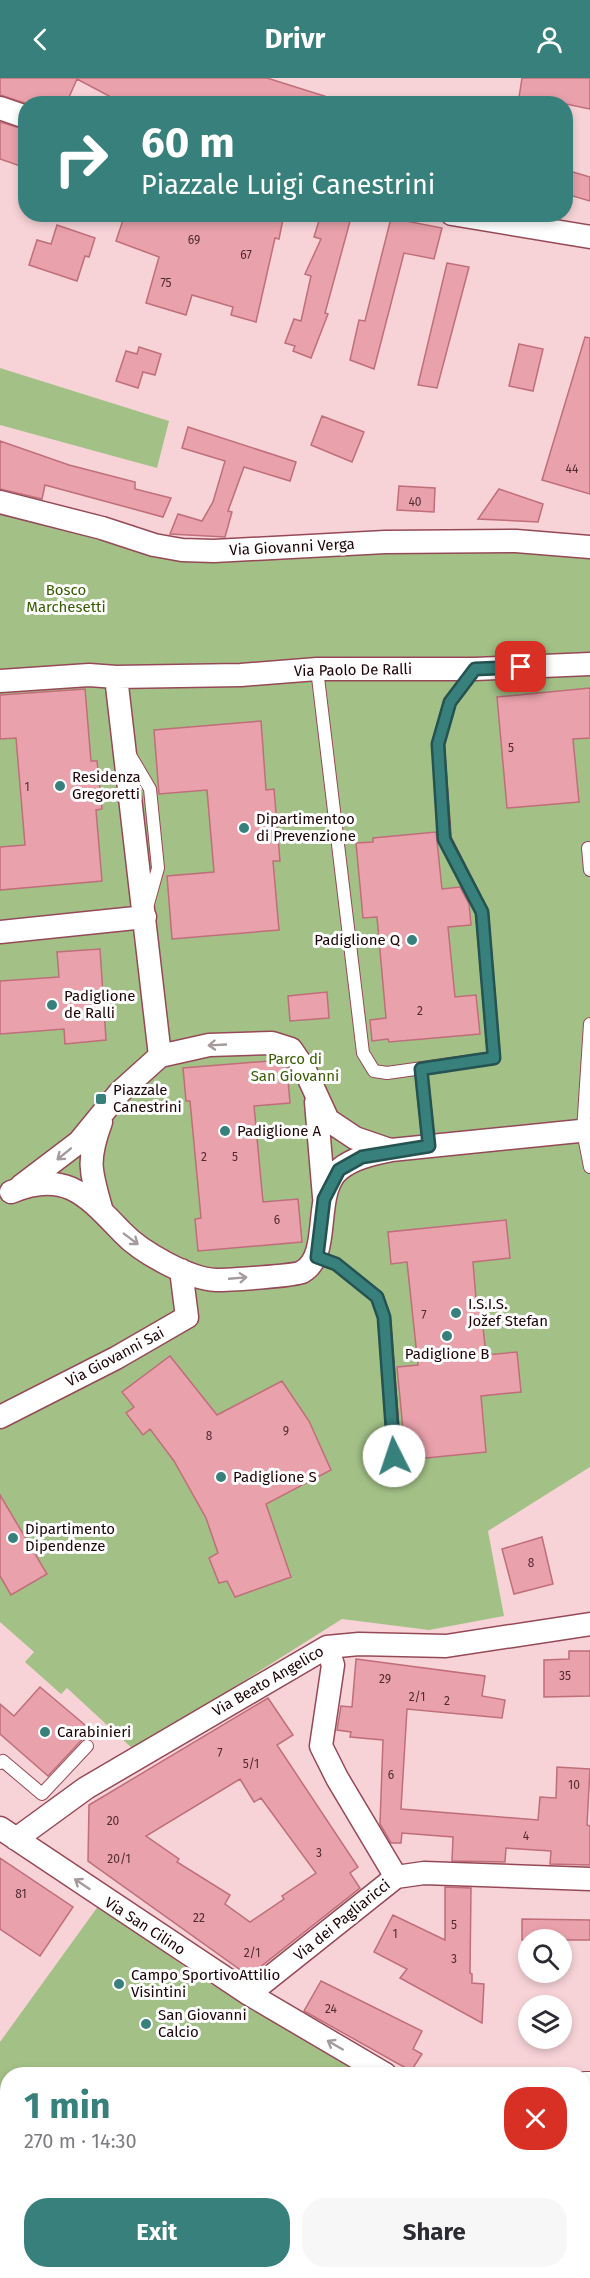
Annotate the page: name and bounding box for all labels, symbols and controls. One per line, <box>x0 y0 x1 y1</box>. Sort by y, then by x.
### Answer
icon: back <box>24 23 57 56</box>
text: Drivr <box>265 23 325 55</box>
icon: person <box>533 23 566 56</box>
text: 60 m <box>141 118 235 168</box>
icon: right <box>42 120 120 198</box>
text: Piazzale Luigi Canestrini <box>141 169 435 201</box>
house number: 69 <box>188 233 200 247</box>
house number: 67 <box>240 248 252 262</box>
house number: 75 <box>160 276 172 290</box>
house number: 44 <box>566 462 579 476</box>
house number: 40 <box>408 495 422 509</box>
street label: Via Giovanni Verga <box>229 535 355 559</box>
park label: Bosco Marchesetti <box>26 581 106 616</box>
pin <box>495 641 546 692</box>
icon: arrive <box>504 650 537 683</box>
street label: Via Paolo De Ralli <box>294 660 412 680</box>
house number: 5 <box>508 741 514 755</box>
place label: Residenza Gregoretti <box>72 768 141 803</box>
marker: Residenza Gregoretti <box>53 779 67 793</box>
house number: 1 <box>24 780 30 794</box>
place label: Dipartimentoo di Prevenzione <box>256 810 356 845</box>
marker: Dipartimentoo di Prevenzione <box>237 821 251 835</box>
place label: Padiglione Q <box>314 931 400 949</box>
marker: Padiglione Q <box>405 933 419 947</box>
place label: Padiglione de Ralli <box>64 987 135 1022</box>
marker: Padiglione de Ralli <box>45 998 59 1012</box>
house number: 2 <box>417 1004 423 1018</box>
one-way arrow <box>207 1039 227 1050</box>
park label: Parco di San Giovanni <box>251 1050 339 1085</box>
place label: Piazzale Canestrini <box>113 1081 182 1116</box>
marker: Piazzale Canestrini <box>94 1092 108 1106</box>
place label: Padiglione A <box>237 1122 321 1140</box>
marker: Padiglione A <box>218 1124 232 1138</box>
one-way arrow <box>56 1147 72 1160</box>
house number: 2 <box>201 1150 207 1164</box>
house number: 5 <box>232 1150 238 1164</box>
house number: 6 <box>274 1213 280 1227</box>
one-way arrow <box>123 1232 139 1245</box>
one-way arrow <box>227 1272 247 1283</box>
place label: I.S.I.S. Jožef Stefan <box>468 1295 548 1330</box>
marker: I.S.I.S. Jožef Stefan <box>449 1306 463 1320</box>
house number: 7 <box>421 1308 427 1322</box>
street label: Via Giovanni Sai <box>63 1324 167 1390</box>
marker: Padiglione B <box>440 1329 454 1343</box>
place label: Padiglione B <box>405 1345 489 1363</box>
house number: 9 <box>283 1424 289 1438</box>
position arrow <box>362 1424 426 1488</box>
house number: 8 <box>206 1429 213 1443</box>
place label: Padiglione S <box>233 1468 317 1486</box>
marker: Padiglione S <box>214 1470 228 1484</box>
place label: Dipartimento Dipendenze <box>25 1520 115 1555</box>
marker: Dipartimento Dipendenze <box>6 1531 20 1545</box>
house number: 8 <box>528 1556 535 1570</box>
street label: Via Beato Angelico <box>209 1642 327 1720</box>
house number: 35 <box>559 1669 571 1683</box>
house number: 29 <box>379 1672 391 1686</box>
house number: 2/1 <box>409 1690 425 1704</box>
house number: 2 <box>444 1694 450 1708</box>
place label: Carabinieri <box>57 1723 131 1741</box>
marker: Carabinieri <box>38 1725 52 1739</box>
house number: 7 <box>217 1746 223 1760</box>
house number: 5/1 <box>243 1757 259 1771</box>
house number: 6 <box>388 1768 394 1782</box>
house number: 10 <box>568 1778 580 1792</box>
house number: 20 <box>107 1814 120 1828</box>
house number: 4 <box>523 1829 530 1843</box>
house number: 3 <box>316 1846 322 1860</box>
house number: 20/1 <box>107 1852 131 1866</box>
street label: Via dei Pagliaricci <box>290 1876 394 1964</box>
one-way arrow <box>74 1878 90 1890</box>
house number: 81 <box>15 1887 27 1901</box>
street label: Via San Cilino <box>101 1893 189 1959</box>
house number: 22 <box>193 1911 205 1925</box>
house number: 5 <box>451 1918 457 1932</box>
house number: 1 <box>392 1927 398 1941</box>
map controls <box>518 1929 572 2049</box>
button: search <box>518 1929 572 1983</box>
house number: 2/1 <box>244 1946 260 1960</box>
house number: 3 <box>451 1952 457 1966</box>
place label: Campo SportivoAttilio Visintini <box>131 1966 280 2001</box>
marker: Campo SportivoAttilio Visintini <box>112 1977 126 1991</box>
button: layers <box>518 1995 572 2049</box>
house number: 24 <box>325 2002 338 2016</box>
place label: San Giovanni Calcio <box>158 2006 247 2041</box>
marker: San Giovanni Calcio <box>139 2017 153 2031</box>
one-way arrow <box>327 2038 344 2050</box>
text: 1 min <box>24 2084 111 2128</box>
button: close <box>504 2087 567 2150</box>
text: 270 m · 14:30 <box>24 2129 137 2153</box>
button: Exit <box>24 2198 290 2267</box>
button: Share <box>302 2198 567 2267</box>

